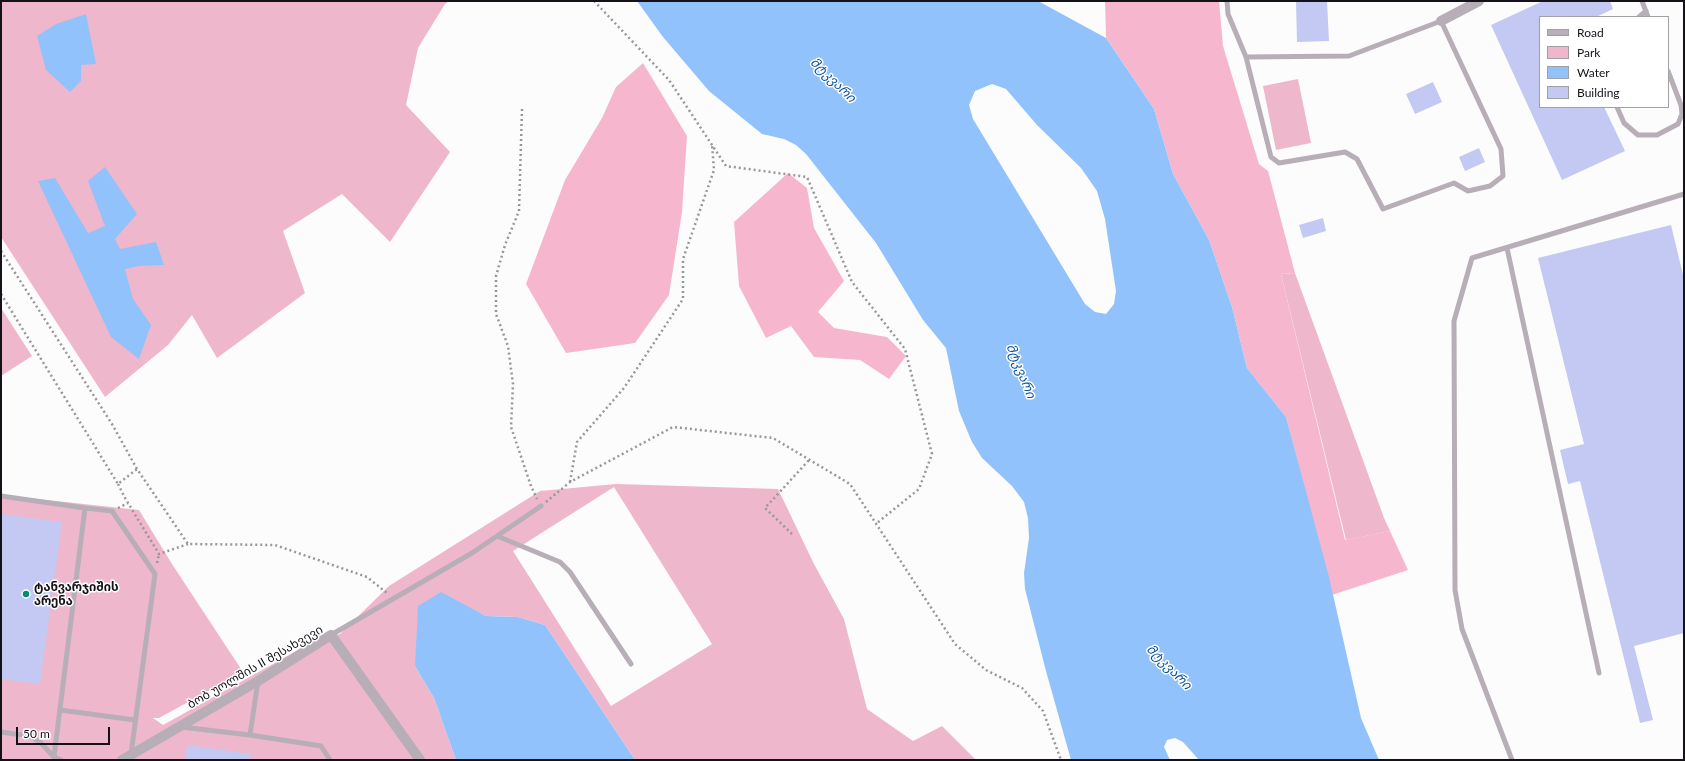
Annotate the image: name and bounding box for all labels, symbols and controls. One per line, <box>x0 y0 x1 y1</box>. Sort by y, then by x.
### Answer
legend <box>1539 16 1669 108</box>
text: Road <box>1577 25 1604 40</box>
text: Park <box>1577 45 1600 60</box>
water label: მტკვარი <box>807 54 859 106</box>
text: Water <box>1577 65 1610 80</box>
text: Building <box>1577 85 1620 100</box>
water label: მტკვარი <box>1003 341 1039 401</box>
place label: ტანვარჯიშის არენა <box>34 580 119 608</box>
marker: ტანვარჯიშის არენა <box>21 589 31 599</box>
street label: ბობ უოლშის II შესახვევი <box>185 622 325 712</box>
water label: მტკვარი <box>1143 641 1195 693</box>
scale bar <box>18 719 112 745</box>
text: 50 m <box>23 726 50 741</box>

